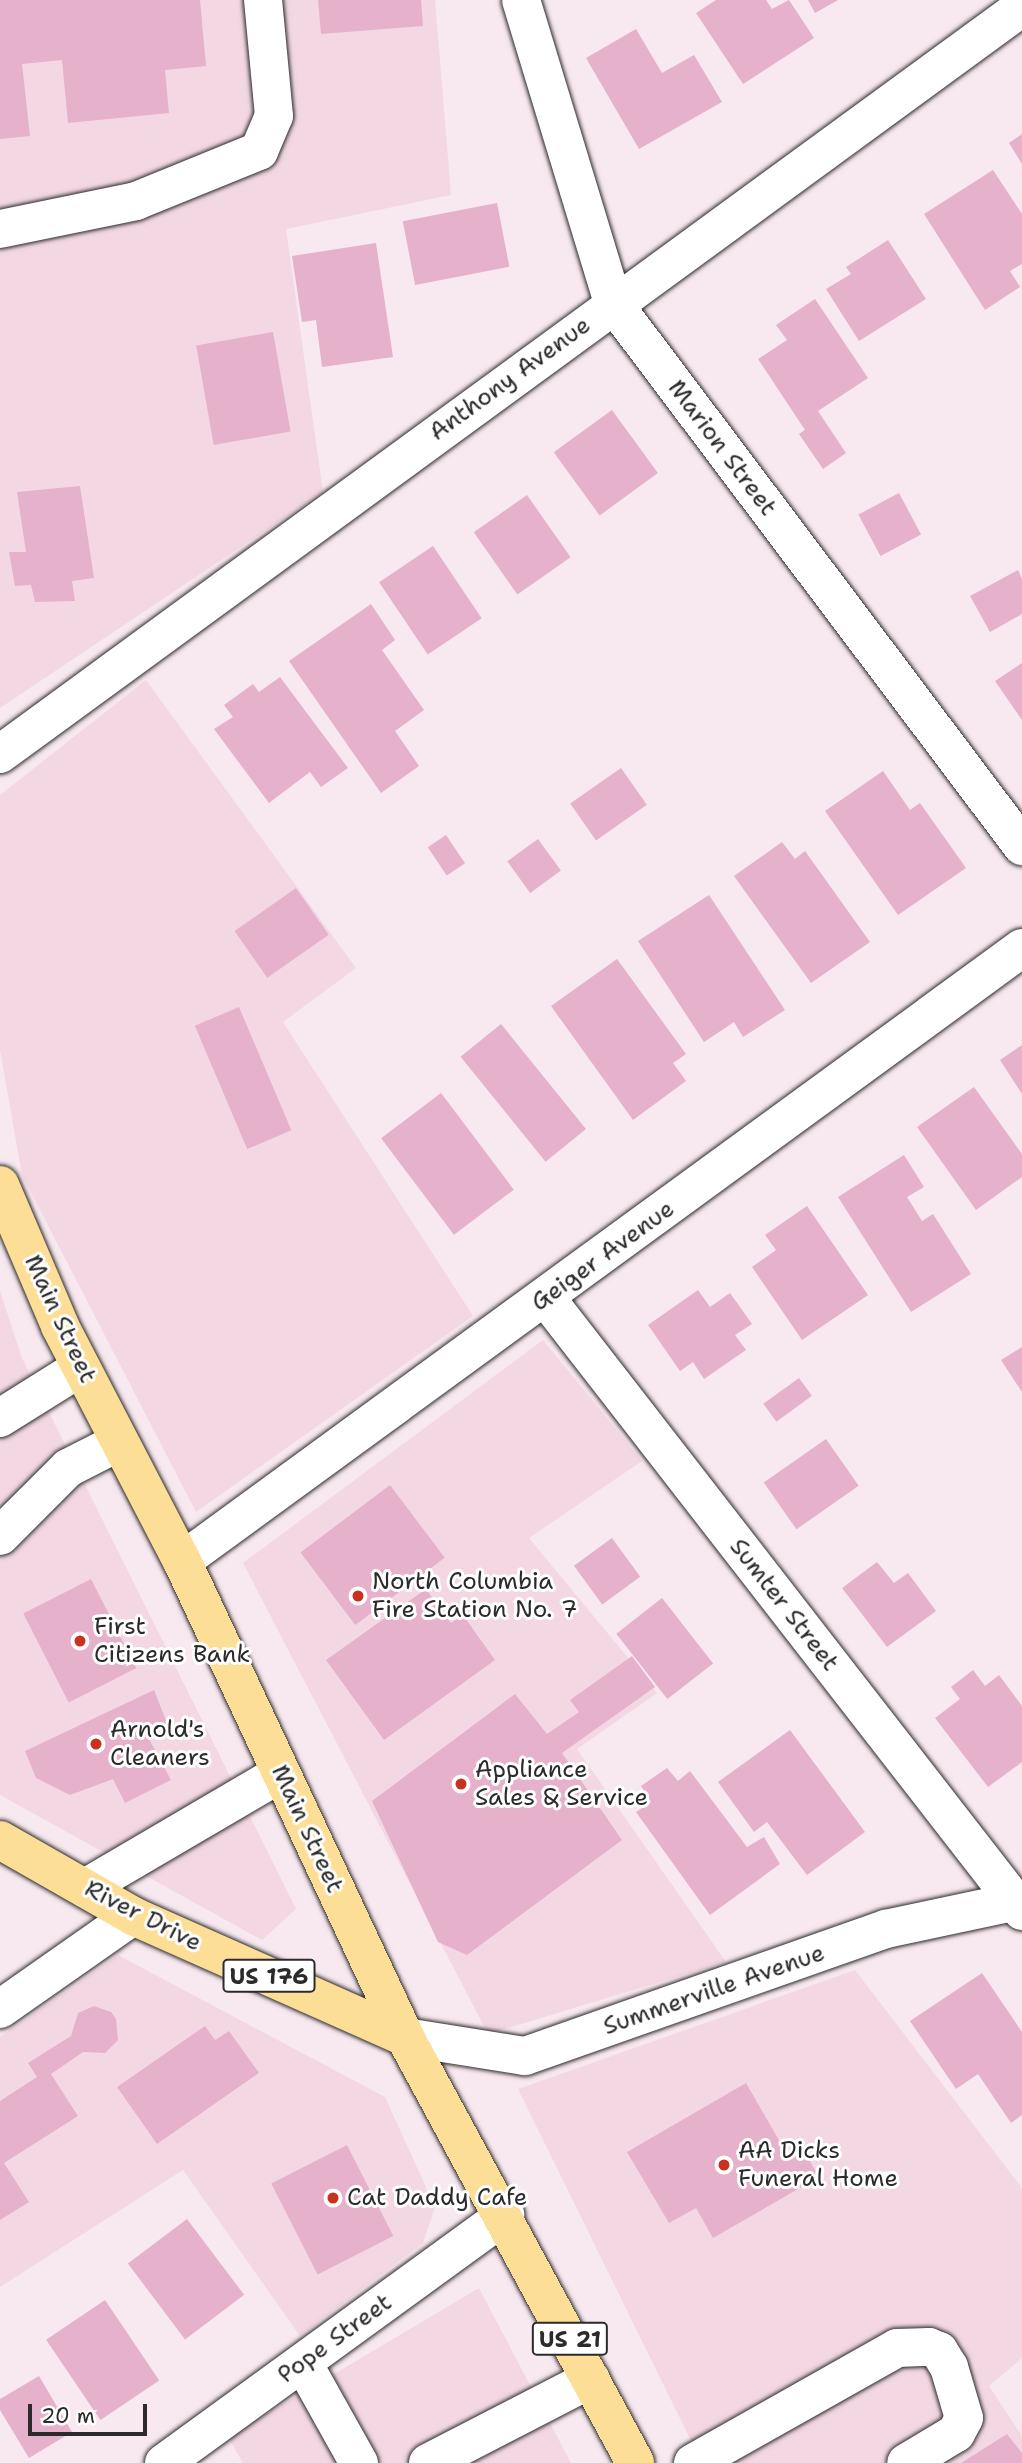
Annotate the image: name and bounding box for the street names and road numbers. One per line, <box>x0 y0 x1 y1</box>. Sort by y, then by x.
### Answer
street label: Anthony Avenue <box>424 311 596 447</box>
street label: Marion Street <box>662 374 782 522</box>
street label: Geiger Avenue <box>526 1194 680 1318</box>
street label: Main Street <box>18 1251 102 1387</box>
street label: Sumter Street <box>723 1533 845 1677</box>
street label: Main Street <box>265 1761 349 1897</box>
street label: River Drive <box>80 1874 206 1958</box>
street label: Summerville Avenue <box>600 1939 828 2041</box>
road number: US 176 <box>222 1956 316 1996</box>
street label: Pope Street <box>273 2288 397 2390</box>
road number: US 21 <box>532 2320 608 2358</box>

